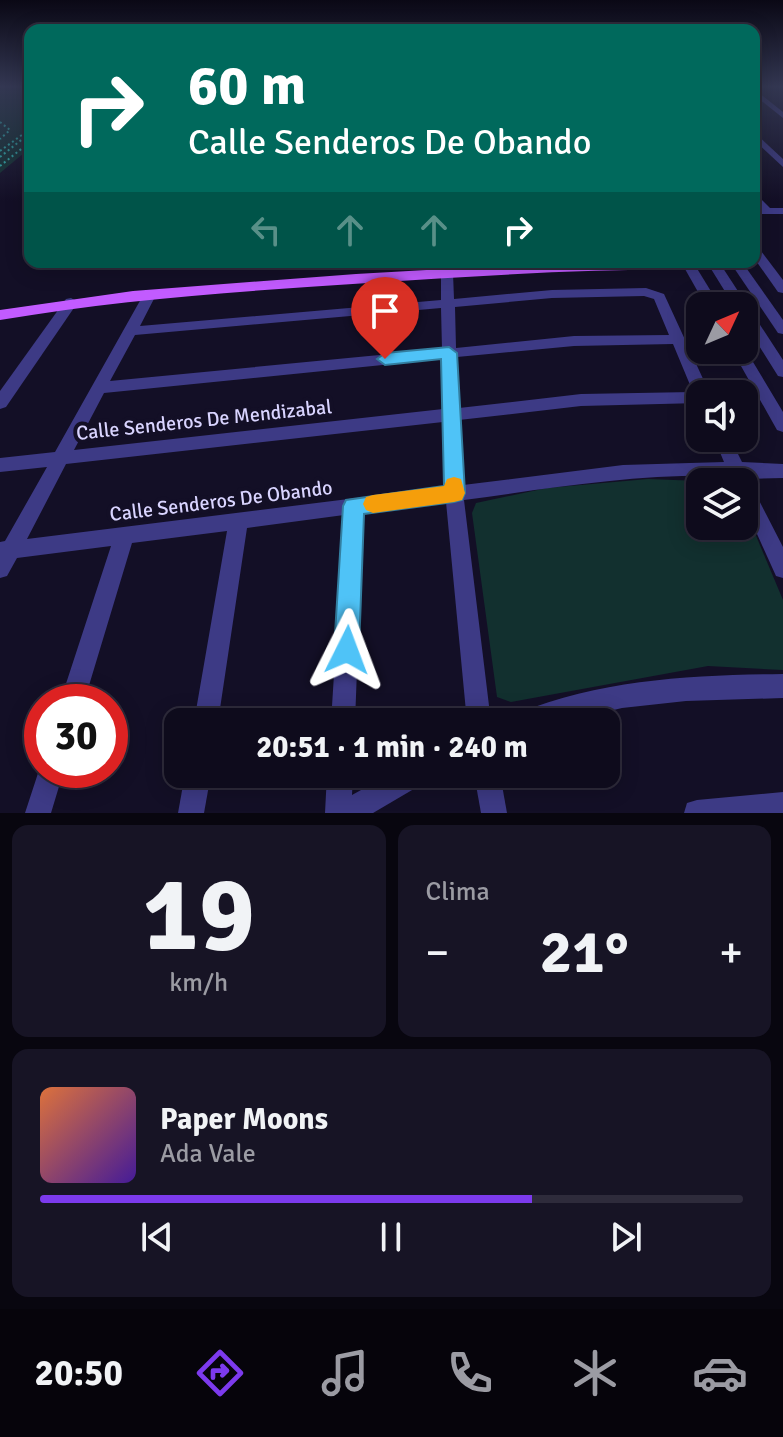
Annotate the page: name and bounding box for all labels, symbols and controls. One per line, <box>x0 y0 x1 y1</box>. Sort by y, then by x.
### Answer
text: 60 m <box>188 51 306 120</box>
icon: right <box>56 56 160 160</box>
text: Calle Senderos De Obando <box>188 120 591 165</box>
icon: left <box>244 208 288 252</box>
icon: ahead <box>328 208 372 252</box>
icon: ahead <box>412 208 456 252</box>
icon: right <box>496 208 540 252</box>
pin <box>351 277 419 359</box>
icon: arrive <box>363 289 407 333</box>
north arrow <box>686 292 758 364</box>
map controls <box>686 292 758 540</box>
button: sound <box>686 380 758 452</box>
street label: Calle Senderos De Mendizabal <box>75 394 333 446</box>
button: layers <box>686 468 758 540</box>
street label: Calle Senderos De Obando <box>108 475 334 527</box>
position arrow <box>305 608 389 692</box>
speed limit sign: 30 <box>24 684 128 788</box>
text: 20:51 · 1 min · 240 m <box>256 729 528 766</box>
text: 19 <box>143 851 255 979</box>
text: Clima <box>426 876 490 908</box>
text: 21° <box>540 916 629 990</box>
text: − <box>426 926 449 980</box>
text: + <box>719 926 743 980</box>
text: km/h <box>169 967 228 999</box>
text: Paper Moons <box>160 1101 328 1138</box>
text: Ada Vale <box>160 1138 256 1170</box>
icon: previous <box>135 1215 179 1259</box>
icon: pause <box>369 1215 413 1259</box>
icon: next <box>604 1215 648 1259</box>
icon: directions <box>192 1345 248 1401</box>
icon: music <box>317 1345 373 1401</box>
icon: phone <box>442 1345 498 1401</box>
icon: climate <box>567 1345 623 1401</box>
icon: car <box>692 1345 748 1401</box>
text: 20:50 <box>35 1351 123 1396</box>

